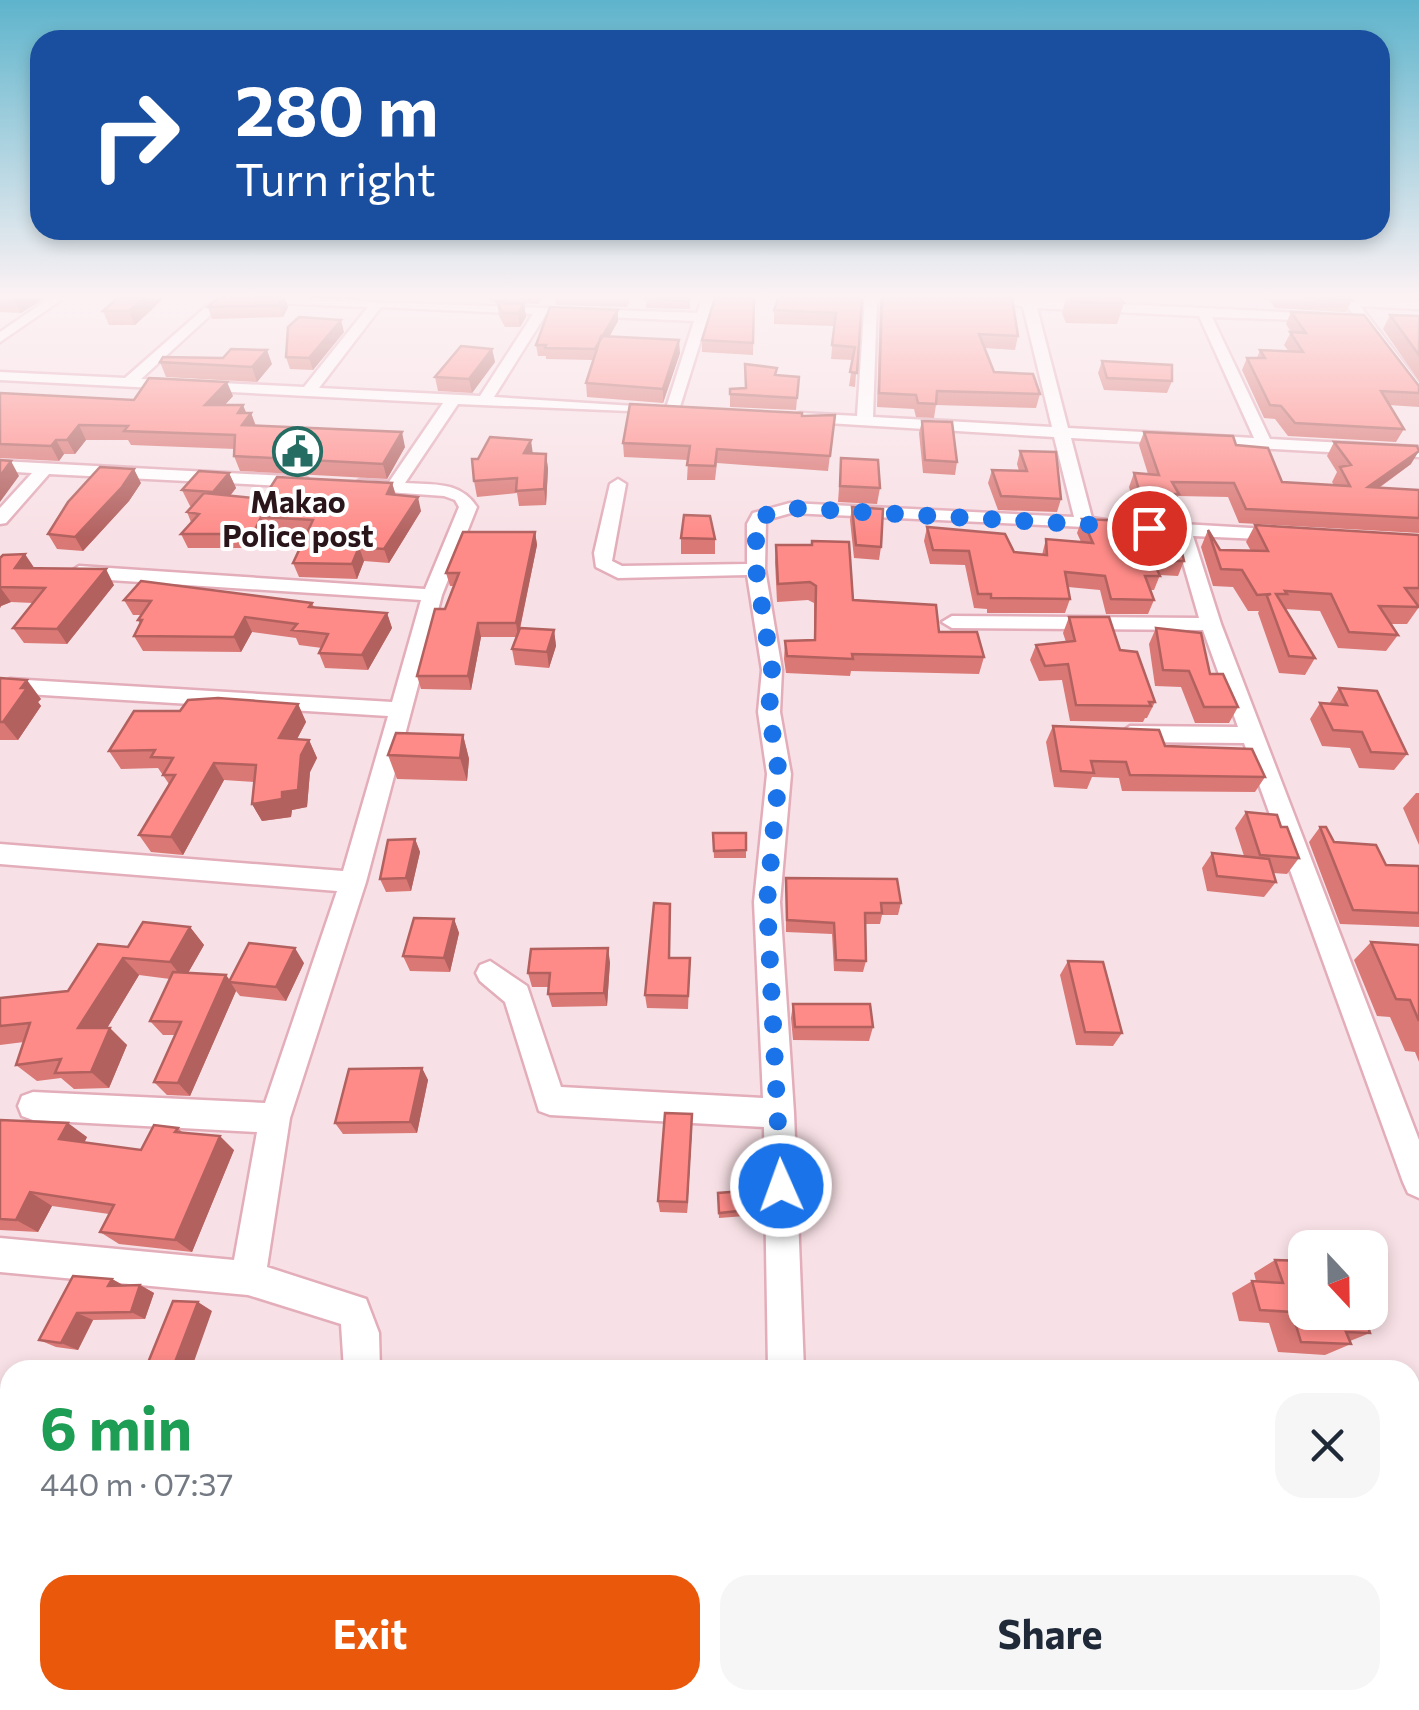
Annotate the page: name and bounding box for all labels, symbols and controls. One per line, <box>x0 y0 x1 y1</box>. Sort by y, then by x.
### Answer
text: 280 m <box>235 65 439 150</box>
icon: right <box>70 70 200 200</box>
text: Turn right <box>235 150 436 205</box>
public building icon: Makao Police post <box>272 425 324 477</box>
place label: Makao Police post <box>222 482 374 553</box>
pin <box>1107 486 1192 571</box>
icon: arrive <box>1122 501 1177 556</box>
position arrow <box>729 1134 833 1238</box>
north arrow <box>1288 1230 1388 1330</box>
map controls <box>1288 1230 1388 1330</box>
text: 6 min <box>40 1389 192 1462</box>
button: close <box>1275 1393 1380 1498</box>
text: 440 m · 07:37 <box>40 1463 233 1503</box>
button: Exit <box>40 1575 700 1690</box>
button: Share <box>720 1575 1380 1690</box>

